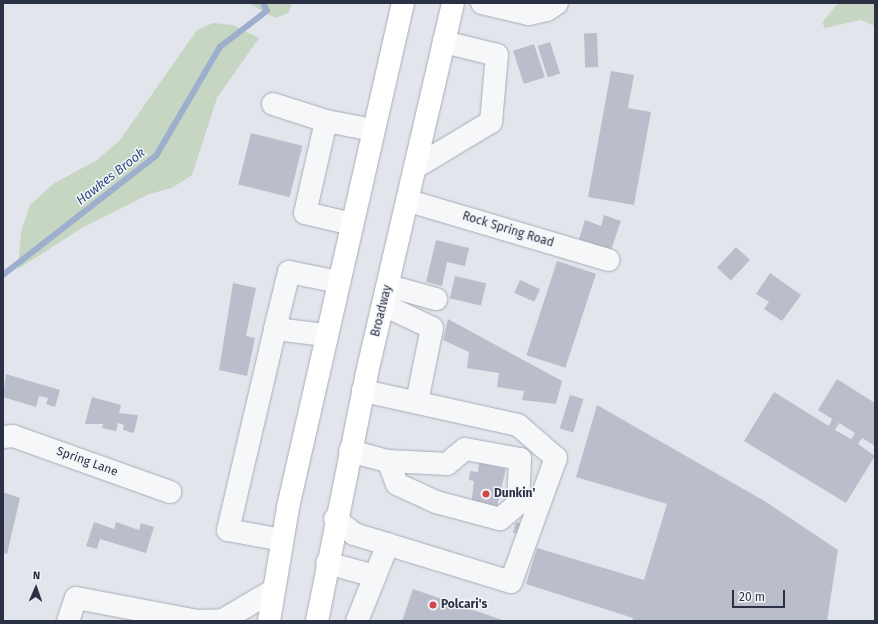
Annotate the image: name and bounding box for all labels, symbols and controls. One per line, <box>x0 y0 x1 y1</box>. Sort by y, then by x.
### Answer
water label: Hawkes Brook <box>73 145 149 209</box>
street label: Rock Spring Road <box>460 209 556 251</box>
street label: Broadway <box>369 284 395 338</box>
street label: Spring Lane <box>54 444 120 480</box>
place label: Dunkin' <box>494 487 535 501</box>
marker: Dunkin' <box>481 489 491 499</box>
north arrow <box>16 568 56 608</box>
text: N <box>33 569 40 582</box>
scale bar <box>734 582 787 608</box>
text: 20 m <box>739 590 765 604</box>
place label: Polcari's <box>441 598 487 612</box>
marker: Polcari's <box>428 600 438 610</box>

